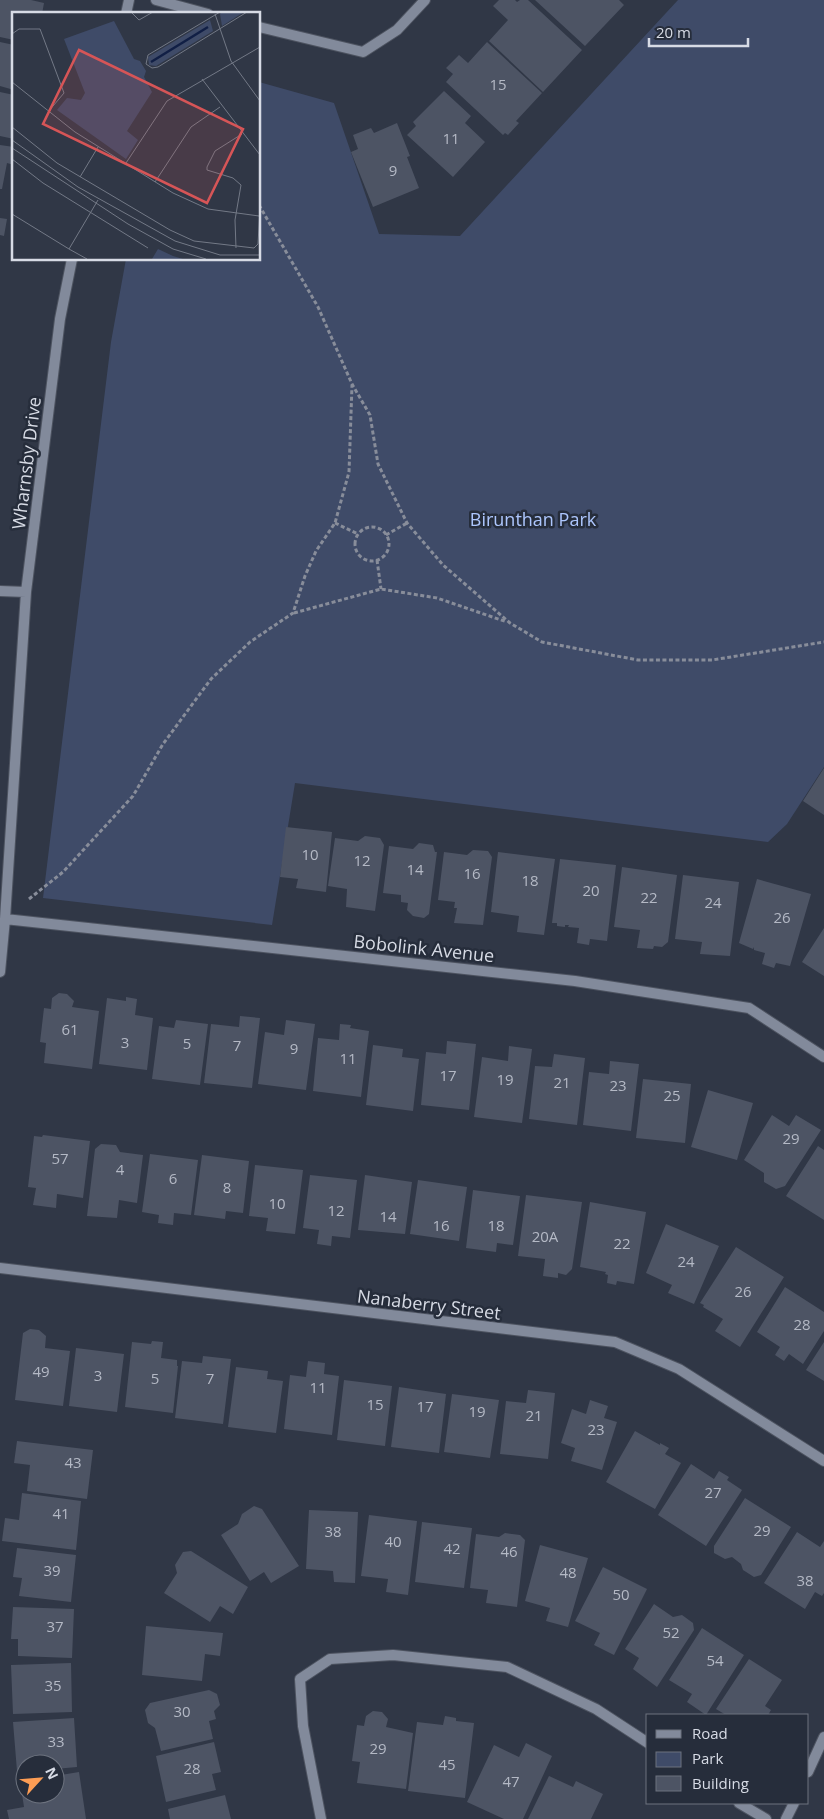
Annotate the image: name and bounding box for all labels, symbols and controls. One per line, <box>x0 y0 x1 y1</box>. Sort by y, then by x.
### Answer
inset map <box>12 12 260 260</box>
scale bar <box>649 15 748 47</box>
text: 20 m <box>656 22 691 42</box>
house number: 15 <box>489 74 507 94</box>
house number: 11 <box>442 128 460 148</box>
house number: 9 <box>389 160 397 180</box>
street label: Wharnsby Drive <box>6 395 46 531</box>
park label: Birunthan Park <box>470 507 597 531</box>
house number: 10 <box>301 844 319 864</box>
house number: 12 <box>353 850 371 870</box>
house number: 14 <box>406 859 424 879</box>
house number: 16 <box>463 863 481 883</box>
house number: 18 <box>521 870 539 890</box>
house number: 20 <box>582 880 600 900</box>
house number: 22 <box>640 887 658 907</box>
house number: 24 <box>704 892 722 912</box>
house number: 26 <box>773 907 791 927</box>
street label: Bobolink Avenue <box>353 929 495 967</box>
house number: 61 <box>61 1019 79 1039</box>
house number: 3 <box>121 1032 129 1052</box>
house number: 5 <box>183 1033 191 1053</box>
house number: 7 <box>233 1035 241 1055</box>
house number: 9 <box>290 1038 298 1058</box>
house number: 11 <box>339 1048 357 1068</box>
house number: 17 <box>439 1065 457 1085</box>
house number: 19 <box>496 1069 514 1089</box>
house number: 21 <box>553 1072 571 1092</box>
house number: 23 <box>609 1075 627 1095</box>
house number: 25 <box>663 1085 681 1105</box>
house number: 29 <box>782 1128 800 1148</box>
house number: 57 <box>51 1148 69 1168</box>
house number: 4 <box>116 1159 125 1179</box>
house number: 6 <box>169 1168 177 1188</box>
house number: 8 <box>223 1177 231 1197</box>
house number: 10 <box>268 1193 286 1213</box>
house number: 12 <box>327 1200 345 1220</box>
house number: 14 <box>379 1206 397 1226</box>
house number: 16 <box>432 1215 450 1235</box>
house number: 18 <box>487 1215 505 1235</box>
house number: 20A <box>532 1226 559 1246</box>
house number: 22 <box>613 1233 631 1253</box>
house number: 24 <box>677 1251 695 1271</box>
house number: 26 <box>734 1281 752 1301</box>
street label: Nanaberry Street <box>356 1283 502 1325</box>
house number: 28 <box>793 1314 811 1334</box>
house number: 49 <box>32 1361 50 1381</box>
house number: 3 <box>94 1365 102 1385</box>
house number: 5 <box>151 1368 159 1388</box>
house number: 7 <box>206 1368 214 1388</box>
house number: 11 <box>309 1377 327 1397</box>
house number: 15 <box>366 1394 384 1414</box>
house number: 17 <box>416 1396 434 1416</box>
house number: 19 <box>468 1401 486 1421</box>
house number: 21 <box>525 1405 543 1425</box>
house number: 23 <box>587 1419 605 1439</box>
house number: 43 <box>64 1452 82 1472</box>
house number: 27 <box>704 1482 722 1502</box>
house number: 41 <box>52 1503 70 1523</box>
house number: 29 <box>753 1520 771 1540</box>
house number: 38 <box>324 1521 342 1541</box>
house number: 40 <box>384 1531 402 1551</box>
house number: 42 <box>443 1538 461 1558</box>
house number: 46 <box>500 1541 518 1561</box>
house number: 39 <box>43 1560 61 1580</box>
house number: 48 <box>559 1562 577 1582</box>
house number: 38 <box>796 1570 814 1590</box>
house number: 50 <box>612 1584 630 1604</box>
house number: 37 <box>46 1616 64 1636</box>
house number: 52 <box>662 1622 680 1642</box>
house number: 54 <box>706 1650 724 1670</box>
house number: 35 <box>44 1675 62 1695</box>
house number: 30 <box>173 1701 191 1721</box>
legend <box>646 1714 809 1804</box>
text: Road <box>692 1723 728 1743</box>
house number: 33 <box>47 1731 65 1751</box>
house number: 29 <box>369 1738 387 1758</box>
text: Park <box>692 1748 723 1768</box>
north arrow <box>15 1754 65 1804</box>
house number: 45 <box>438 1754 456 1774</box>
house number: 28 <box>183 1758 201 1778</box>
text: N <box>41 1764 63 1782</box>
house number: 47 <box>502 1771 520 1791</box>
text: Building <box>692 1773 749 1793</box>

